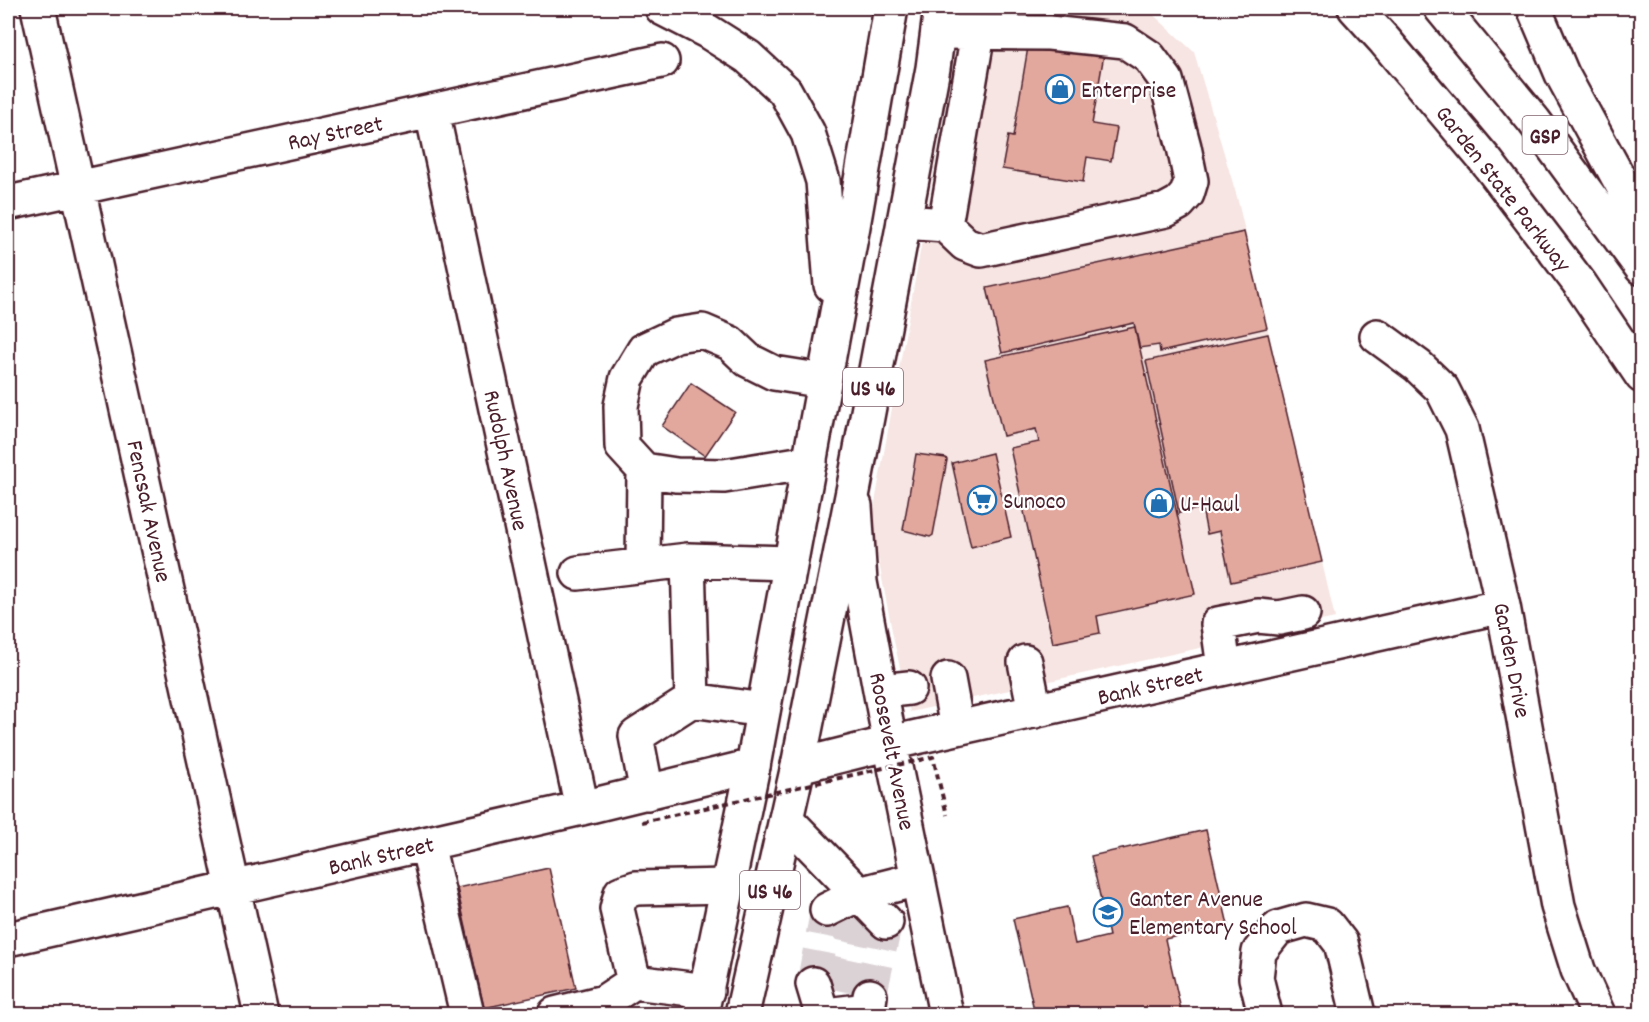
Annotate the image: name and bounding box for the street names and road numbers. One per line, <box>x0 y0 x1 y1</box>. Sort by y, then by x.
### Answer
street label: Garden State Parkway <box>1426 99 1578 282</box>
street label: Ray Street <box>285 108 386 162</box>
road number: GSP <box>1522 116 1568 154</box>
road number: US 46 <box>843 368 903 406</box>
street label: Rudolph Avenue <box>473 387 536 534</box>
street label: Fencsak Avenue <box>115 437 179 586</box>
street label: Garden Drive <box>1482 600 1538 721</box>
street label: Bank Street <box>1095 659 1207 717</box>
street label: Roosevelt Avenue <box>858 670 922 833</box>
street label: Bank Street <box>326 829 438 887</box>
road number: US 46 <box>740 871 800 909</box>

